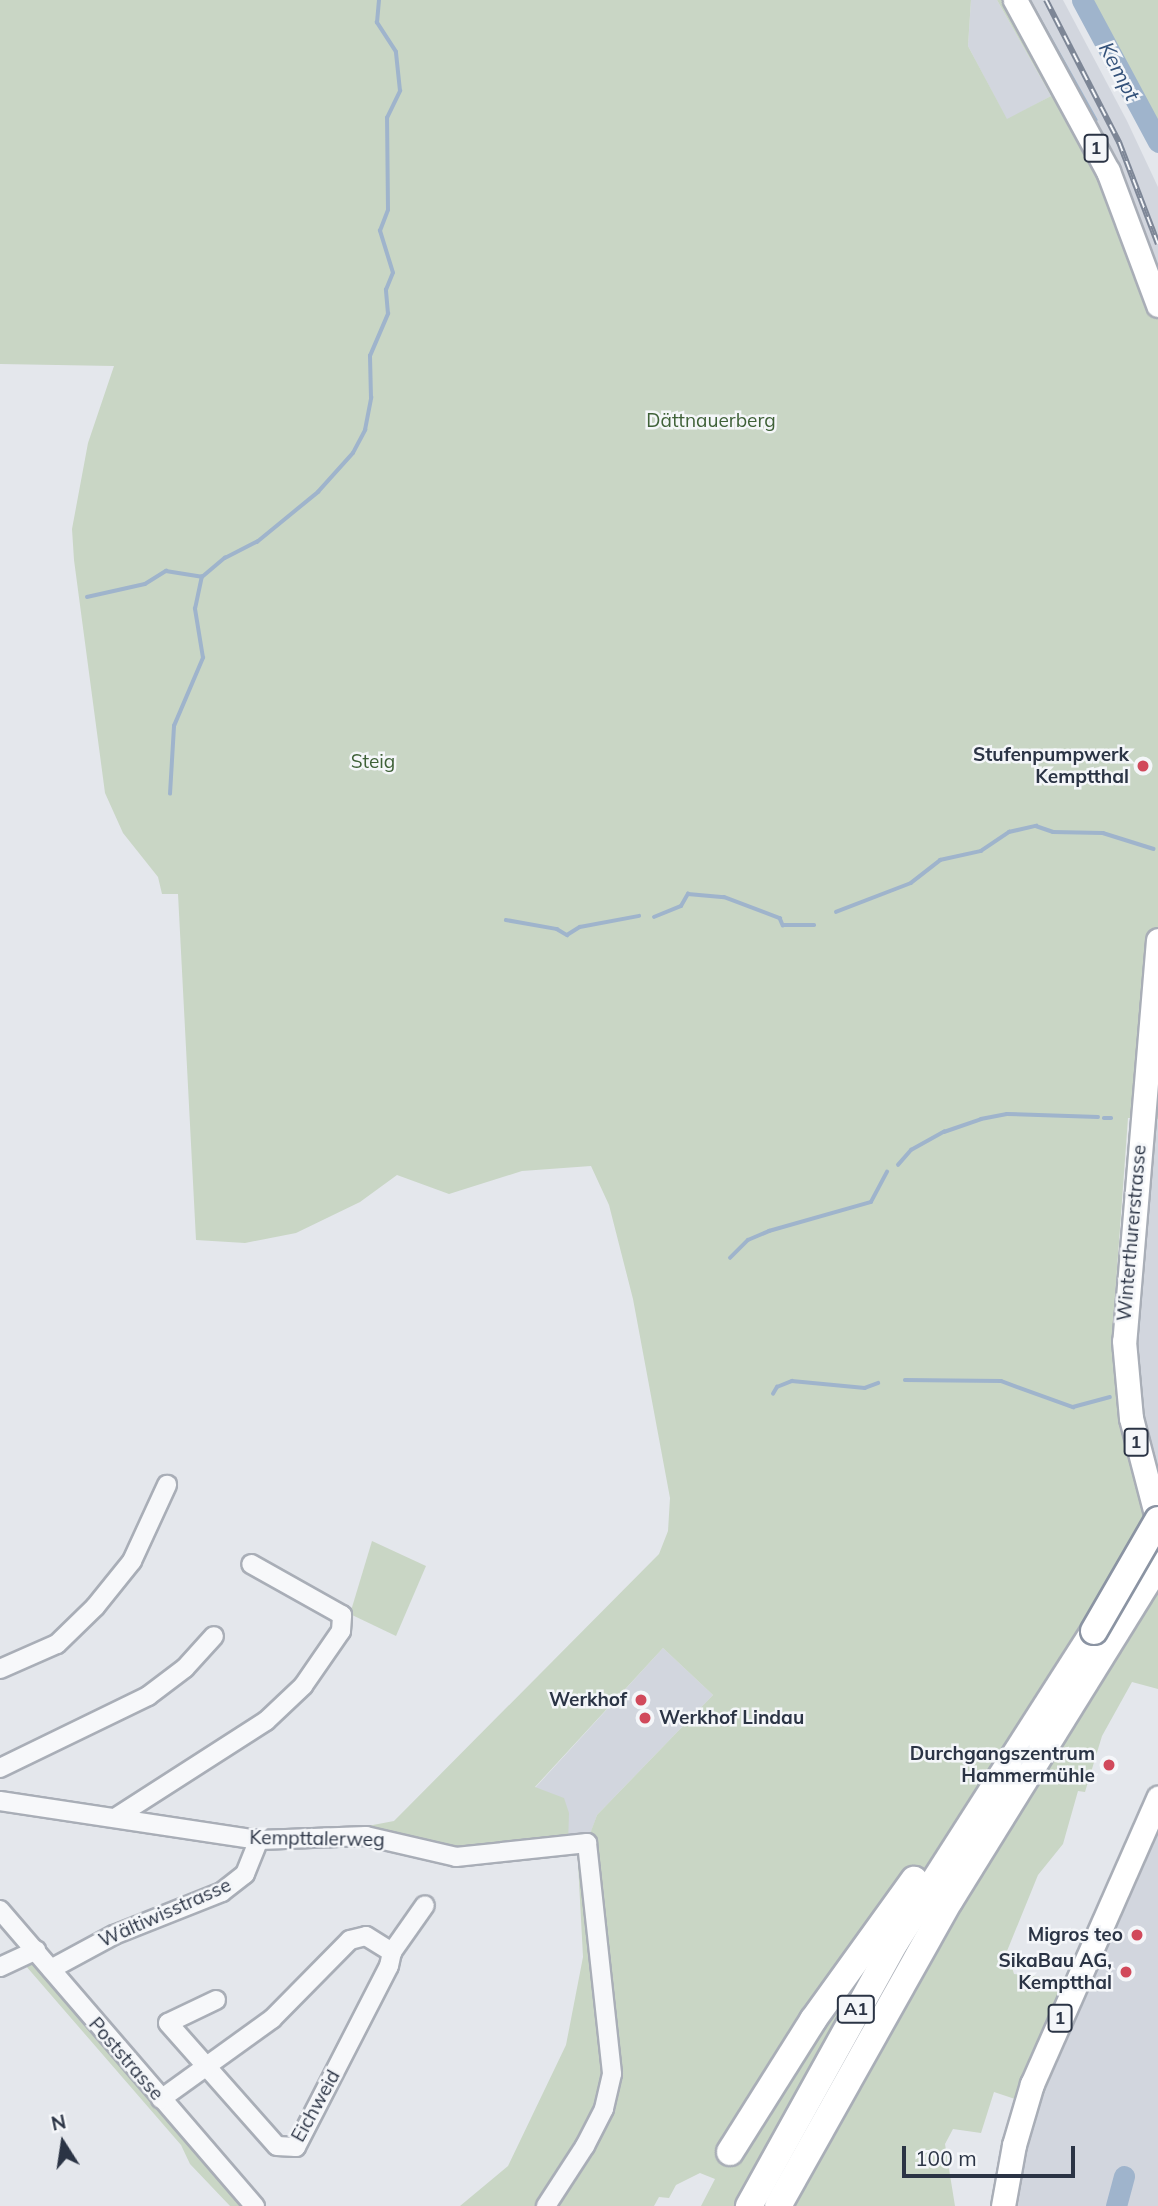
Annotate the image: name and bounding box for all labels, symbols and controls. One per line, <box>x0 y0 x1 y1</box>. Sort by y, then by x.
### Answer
water label: Kempt <box>1094 37 1146 105</box>
road number: 1 <box>1082 134 1110 162</box>
park label: Dättnauerberg <box>646 410 776 432</box>
place label: Stufenpumpwerk Kemptthal <box>973 744 1129 788</box>
park label: Steig <box>351 751 395 773</box>
marker: Stufenpumpwerk Kemptthal <box>1135 758 1151 774</box>
street label: Winterthurerstrasse <box>1113 1144 1151 1322</box>
road number: 1 <box>1122 1428 1150 1456</box>
place label: Werkhof <box>549 1689 627 1711</box>
marker: Werkhof <box>633 1692 649 1708</box>
place label: Werkhof Lindau <box>659 1707 804 1729</box>
marker: Werkhof Lindau <box>637 1710 653 1726</box>
place label: Durchgangszentrum Hammermühle <box>910 1743 1095 1787</box>
marker: Durchgangszentrum Hammermühle <box>1101 1757 1117 1773</box>
street label: Kempttalerweg <box>249 1826 385 1852</box>
street label: Wältiwisstrasse <box>95 1874 235 1952</box>
place label: Migros teo <box>1028 1924 1123 1946</box>
marker: Migros teo <box>1129 1927 1145 1943</box>
place label: SikaBau AG, Kemptthal <box>998 1950 1112 1994</box>
marker: SikaBau AG, Kemptthal <box>1118 1964 1134 1980</box>
road number: A1 <box>837 1994 875 2024</box>
road number: 1 <box>1046 2004 1074 2032</box>
street label: Poststrasse <box>84 2013 168 2105</box>
street label: Eichweid <box>287 2066 345 2146</box>
north arrow <box>28 2108 98 2178</box>
text: N <box>49 2109 68 2136</box>
scale bar <box>906 2132 1079 2176</box>
text: 100 m <box>915 2145 977 2171</box>

